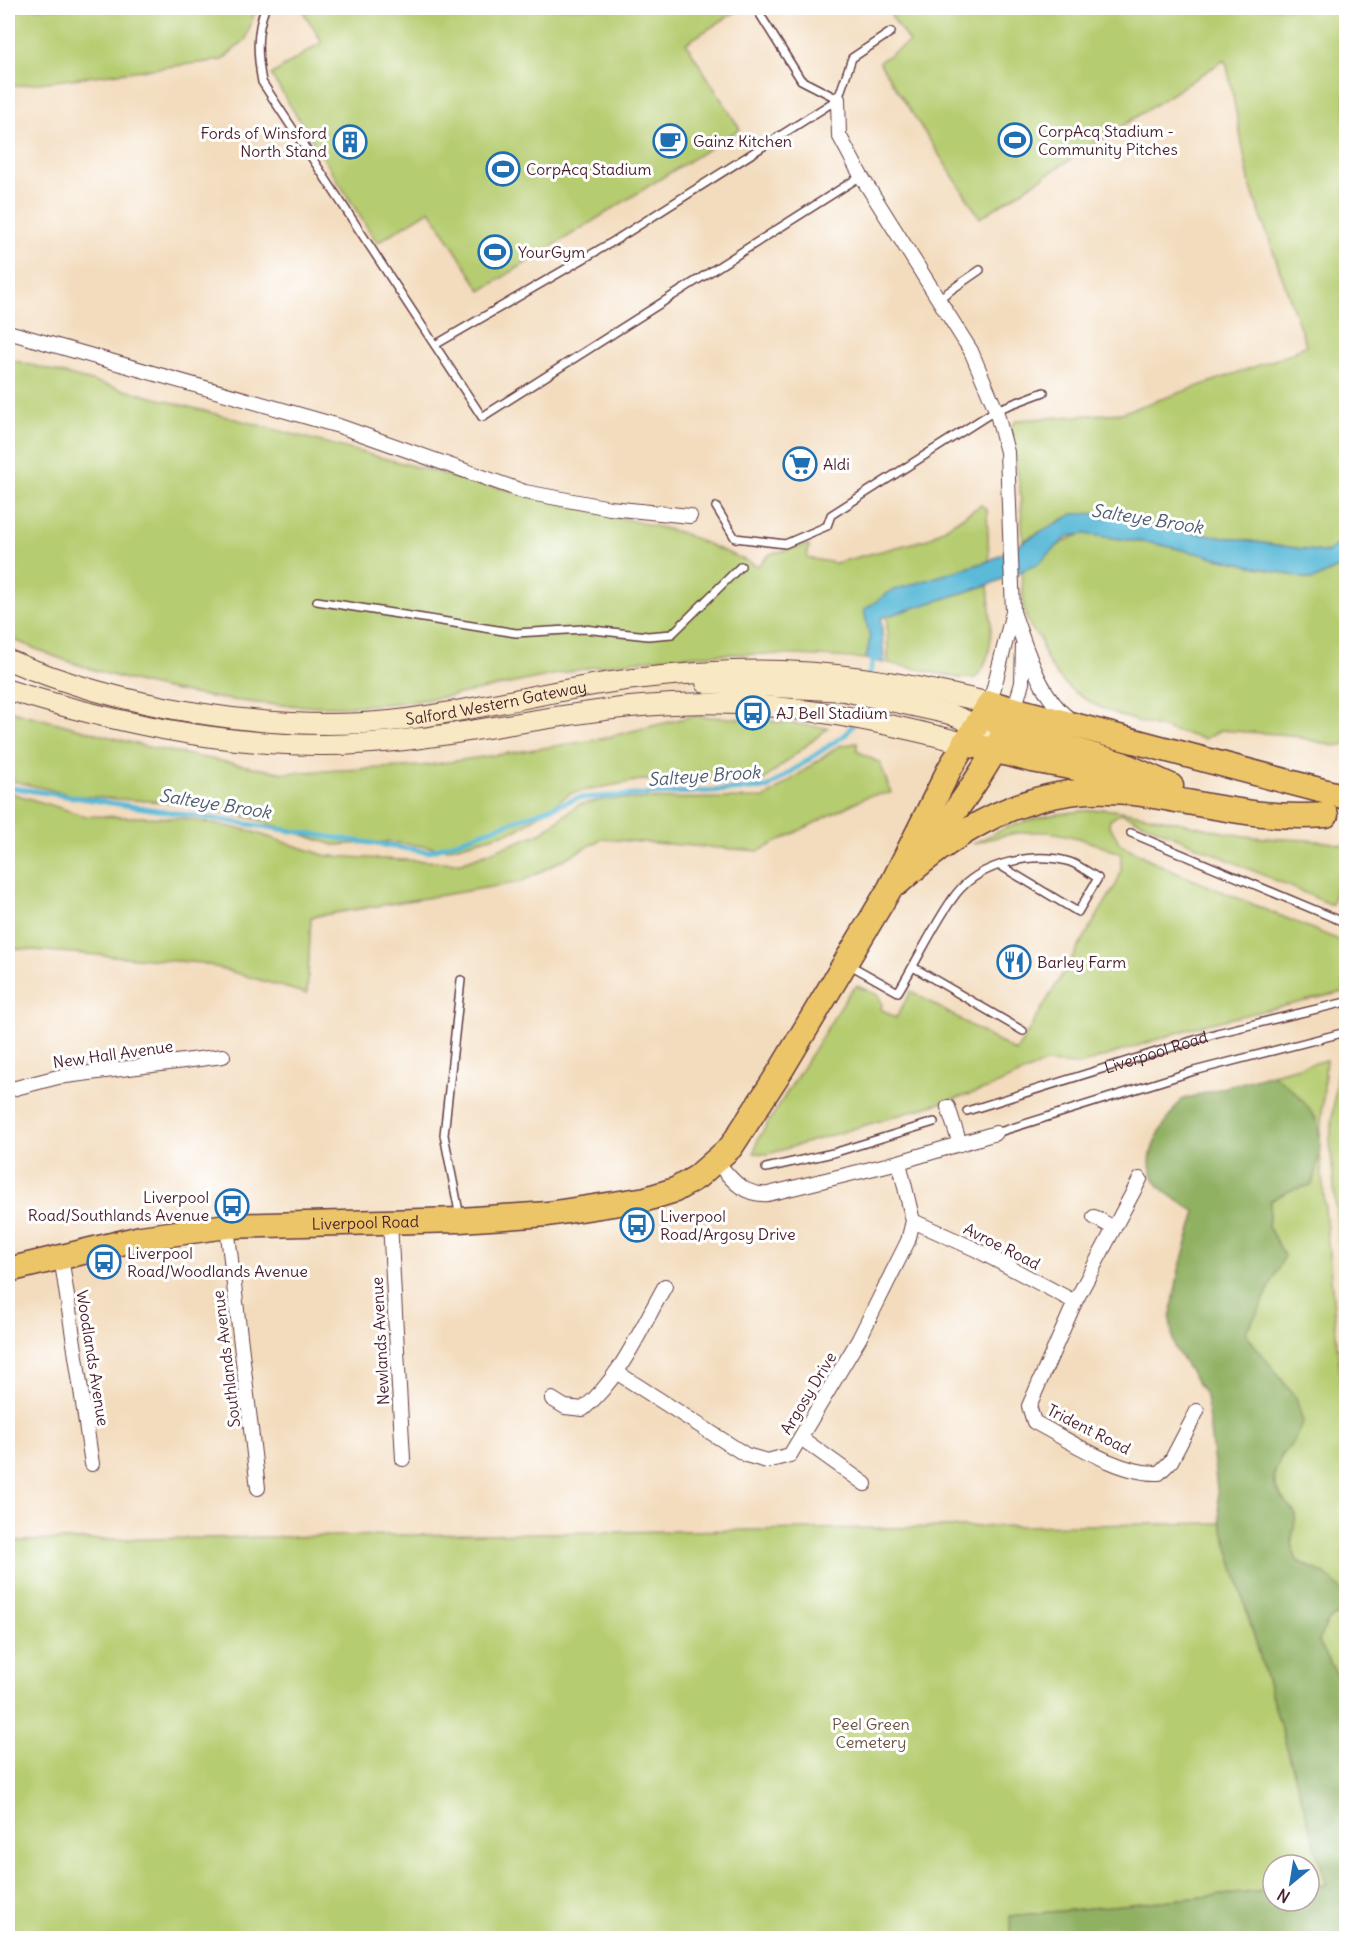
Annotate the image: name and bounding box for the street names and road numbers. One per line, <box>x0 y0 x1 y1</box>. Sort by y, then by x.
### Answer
street label: Salford Western Gateway <box>404 676 588 729</box>
street label: Liverpool Road <box>1102 1026 1210 1078</box>
street label: New Hall Avenue <box>52 1036 174 1072</box>
street label: Liverpool Road <box>311 1211 419 1234</box>
street label: Avroe Road <box>960 1218 1044 1274</box>
street label: Newlands Avenue <box>367 1276 393 1406</box>
street label: Woodlands Avenue <box>72 1289 114 1427</box>
street label: Southlands Avenue <box>208 1289 244 1429</box>
street label: Argosy Drive <box>776 1348 840 1438</box>
street label: Trident Road <box>1044 1399 1134 1459</box>

